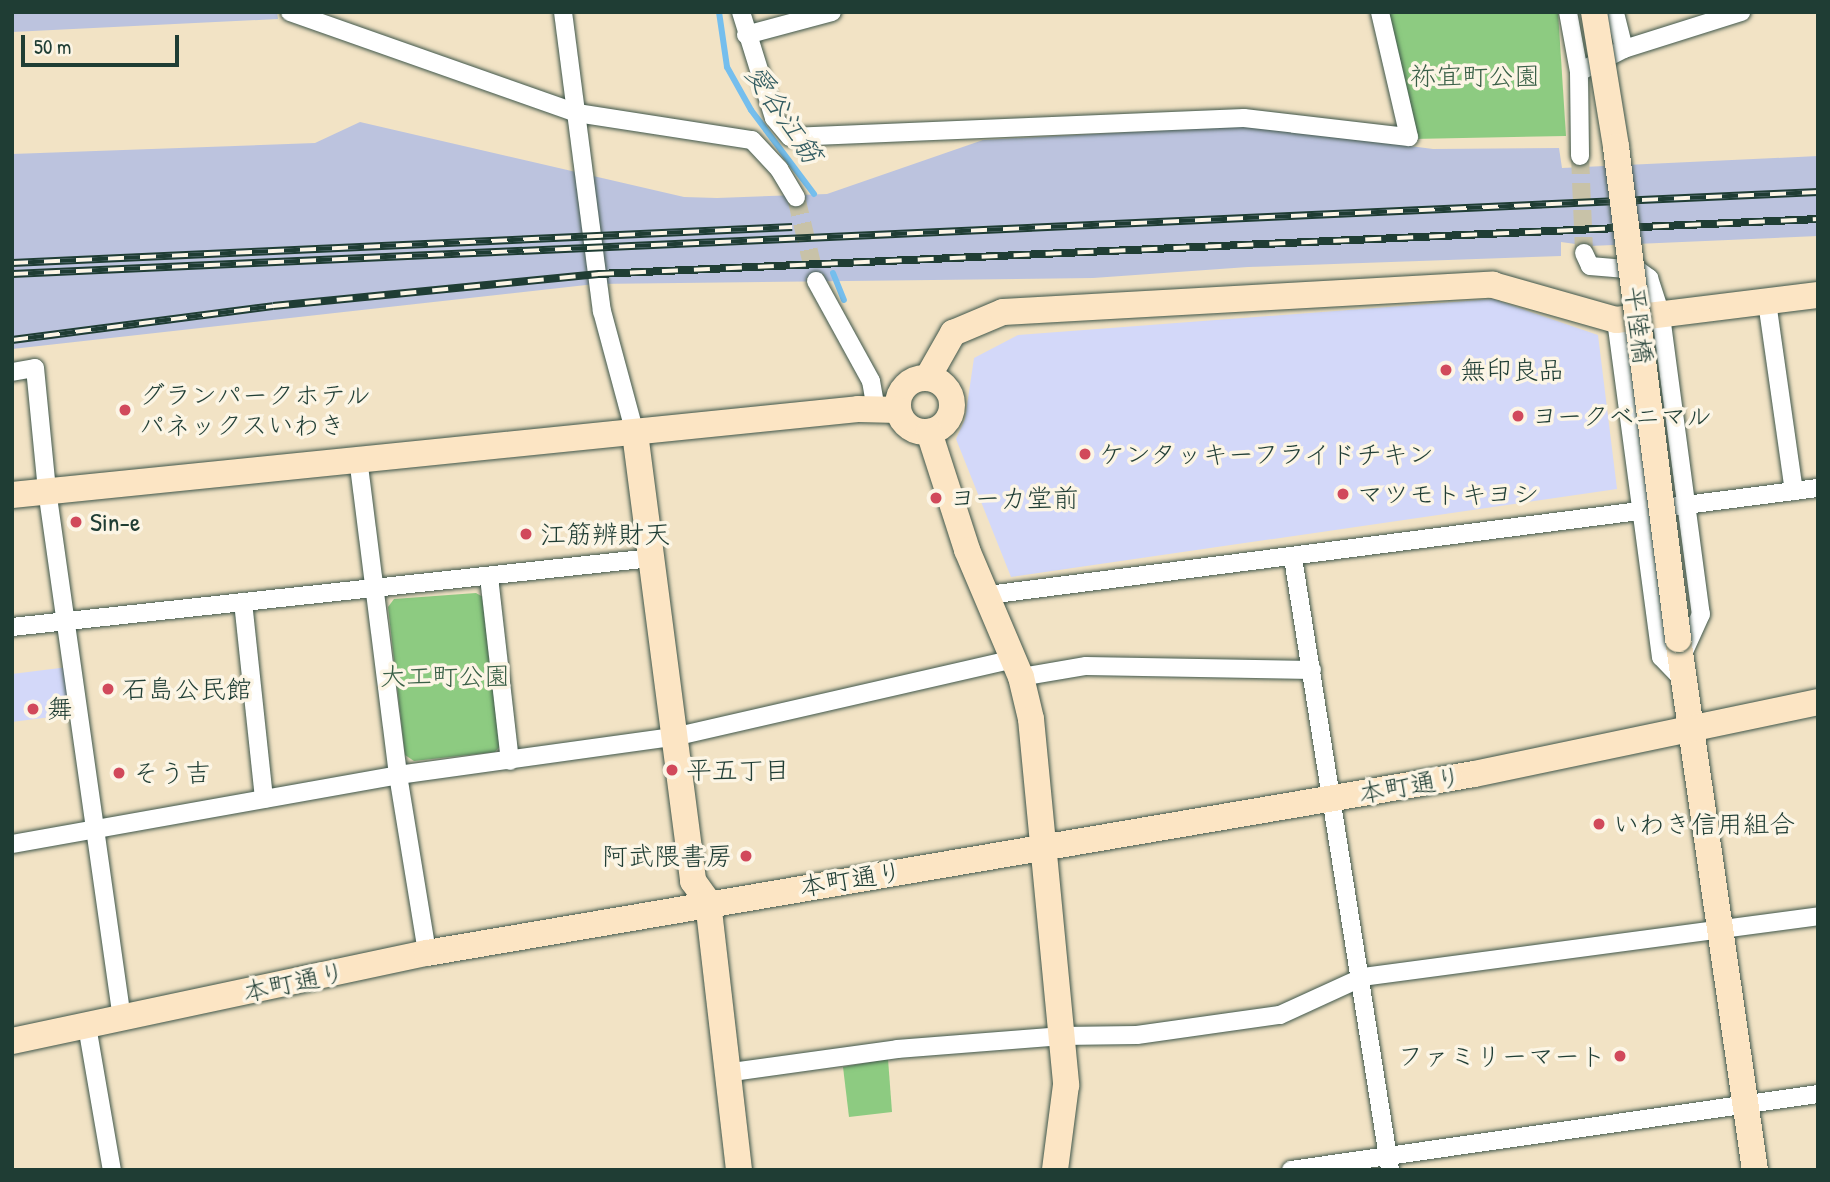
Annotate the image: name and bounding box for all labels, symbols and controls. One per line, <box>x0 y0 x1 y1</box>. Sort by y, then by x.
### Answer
scale bar <box>24 21 182 65</box>
text: 50 m <box>34 32 71 61</box>
water label: 愛谷江筋 <box>739 58 829 170</box>
park label: 祢宜町公園 <box>1410 60 1540 92</box>
street label: 平陸橋 <box>1619 284 1659 366</box>
place label: 無印良品 <box>1460 354 1564 386</box>
marker: 無印良品 <box>1438 362 1454 378</box>
place label: グランパークホテル パネックスいわき <box>139 379 373 440</box>
place label: ヨークベニマル <box>1532 400 1712 432</box>
marker: グランパークホテル パネックスいわき <box>117 402 133 418</box>
marker: ヨークベニマル <box>1510 408 1526 424</box>
place label: ケンタッキーフライドチキン <box>1099 438 1437 470</box>
marker: ケンタッキーフライドチキン <box>1077 446 1093 462</box>
place label: マツモトキヨシ <box>1357 478 1539 510</box>
place label: ヨーカ堂前 <box>950 482 1078 514</box>
marker: マツモトキヨシ <box>1335 486 1351 502</box>
marker: ヨーカ堂前 <box>928 490 944 506</box>
place label: Sin-e <box>90 506 140 538</box>
marker: Sin-e <box>68 514 84 530</box>
place label: 江筋辨財天 <box>540 518 670 550</box>
marker: 江筋辨財天 <box>518 526 534 542</box>
park label: 大工町公園 <box>380 660 510 692</box>
place label: 石島公民館 <box>122 673 252 705</box>
marker: 石島公民館 <box>100 681 116 697</box>
place label: 舞 <box>47 693 73 725</box>
marker: 舞 <box>25 701 41 717</box>
place label: 平五丁目 <box>686 754 790 786</box>
place label: そう吉 <box>133 757 211 789</box>
street label: 本町通り <box>1356 761 1464 809</box>
marker: 平五丁目 <box>664 762 680 778</box>
marker: そう吉 <box>111 765 127 781</box>
place label: いわき信用組合 <box>1613 808 1795 840</box>
marker: いわき信用組合 <box>1591 816 1607 832</box>
place label: 阿武隈書房 <box>602 840 732 872</box>
marker: 阿武隈書房 <box>738 848 754 864</box>
street label: 本町通り <box>797 855 905 903</box>
street label: 本町通り <box>240 956 348 1008</box>
place label: ファミリーマート <box>1398 1040 1606 1072</box>
marker: ファミリーマート <box>1612 1048 1628 1064</box>

